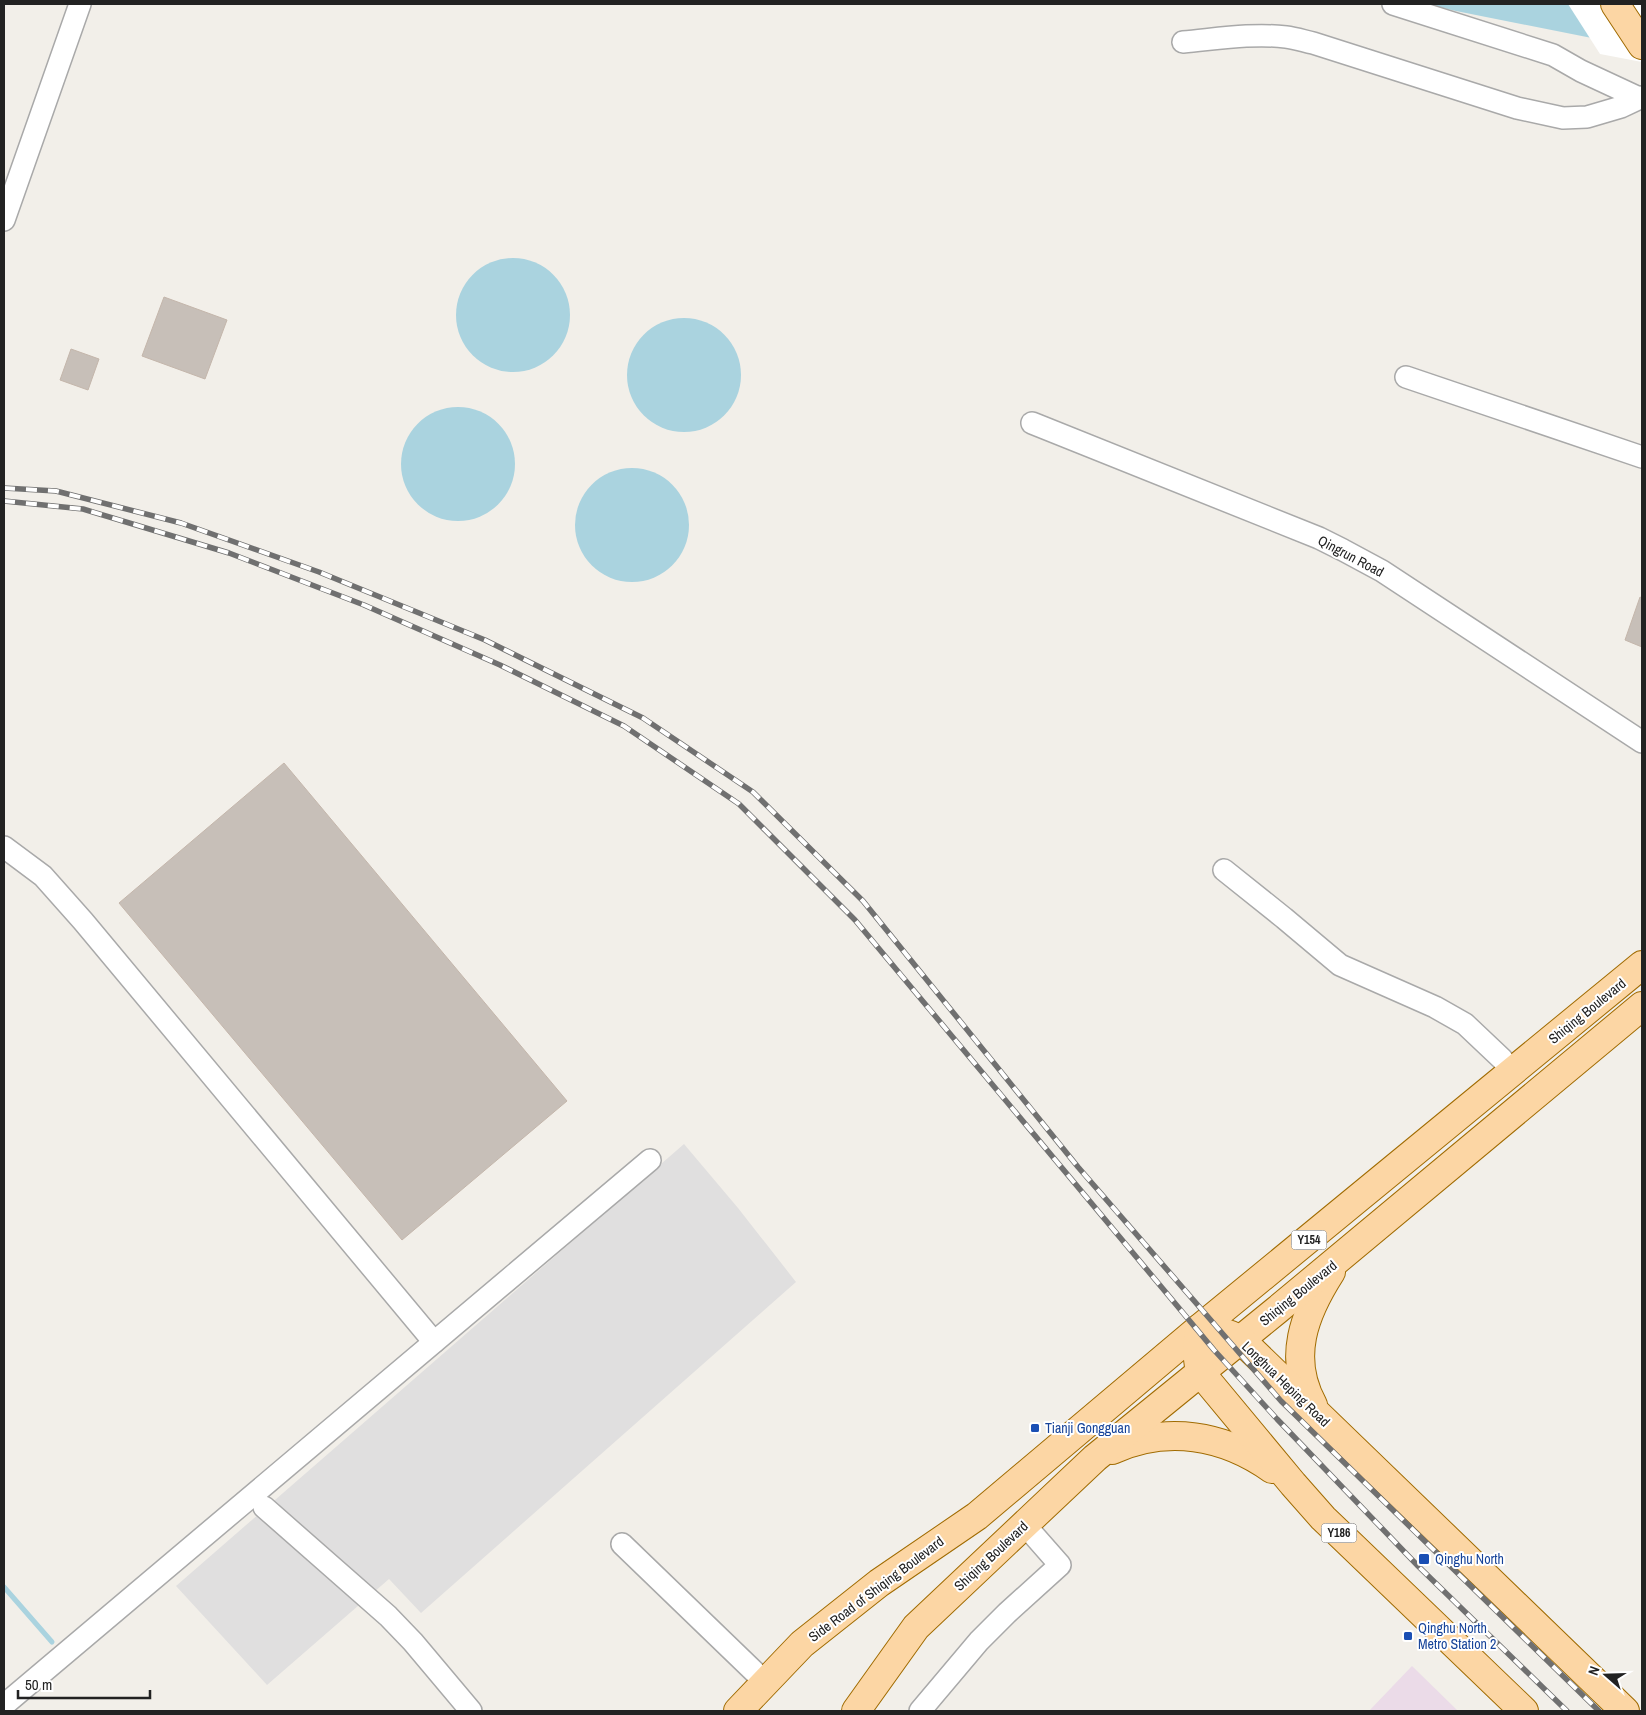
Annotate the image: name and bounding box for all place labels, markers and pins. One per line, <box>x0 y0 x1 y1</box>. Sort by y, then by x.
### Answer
place label: Tianji Gongguan <box>1045 1419 1130 1437</box>
marker: Tianji Gongguan <box>1029 1422 1041 1434</box>
place label: Qinghu North <box>1435 1550 1504 1568</box>
marker: Qinghu North <box>1417 1552 1431 1566</box>
place label: Qinghu North Metro Station 2 <box>1418 1619 1497 1653</box>
marker: Qinghu North Metro Station 2 <box>1402 1630 1414 1642</box>

